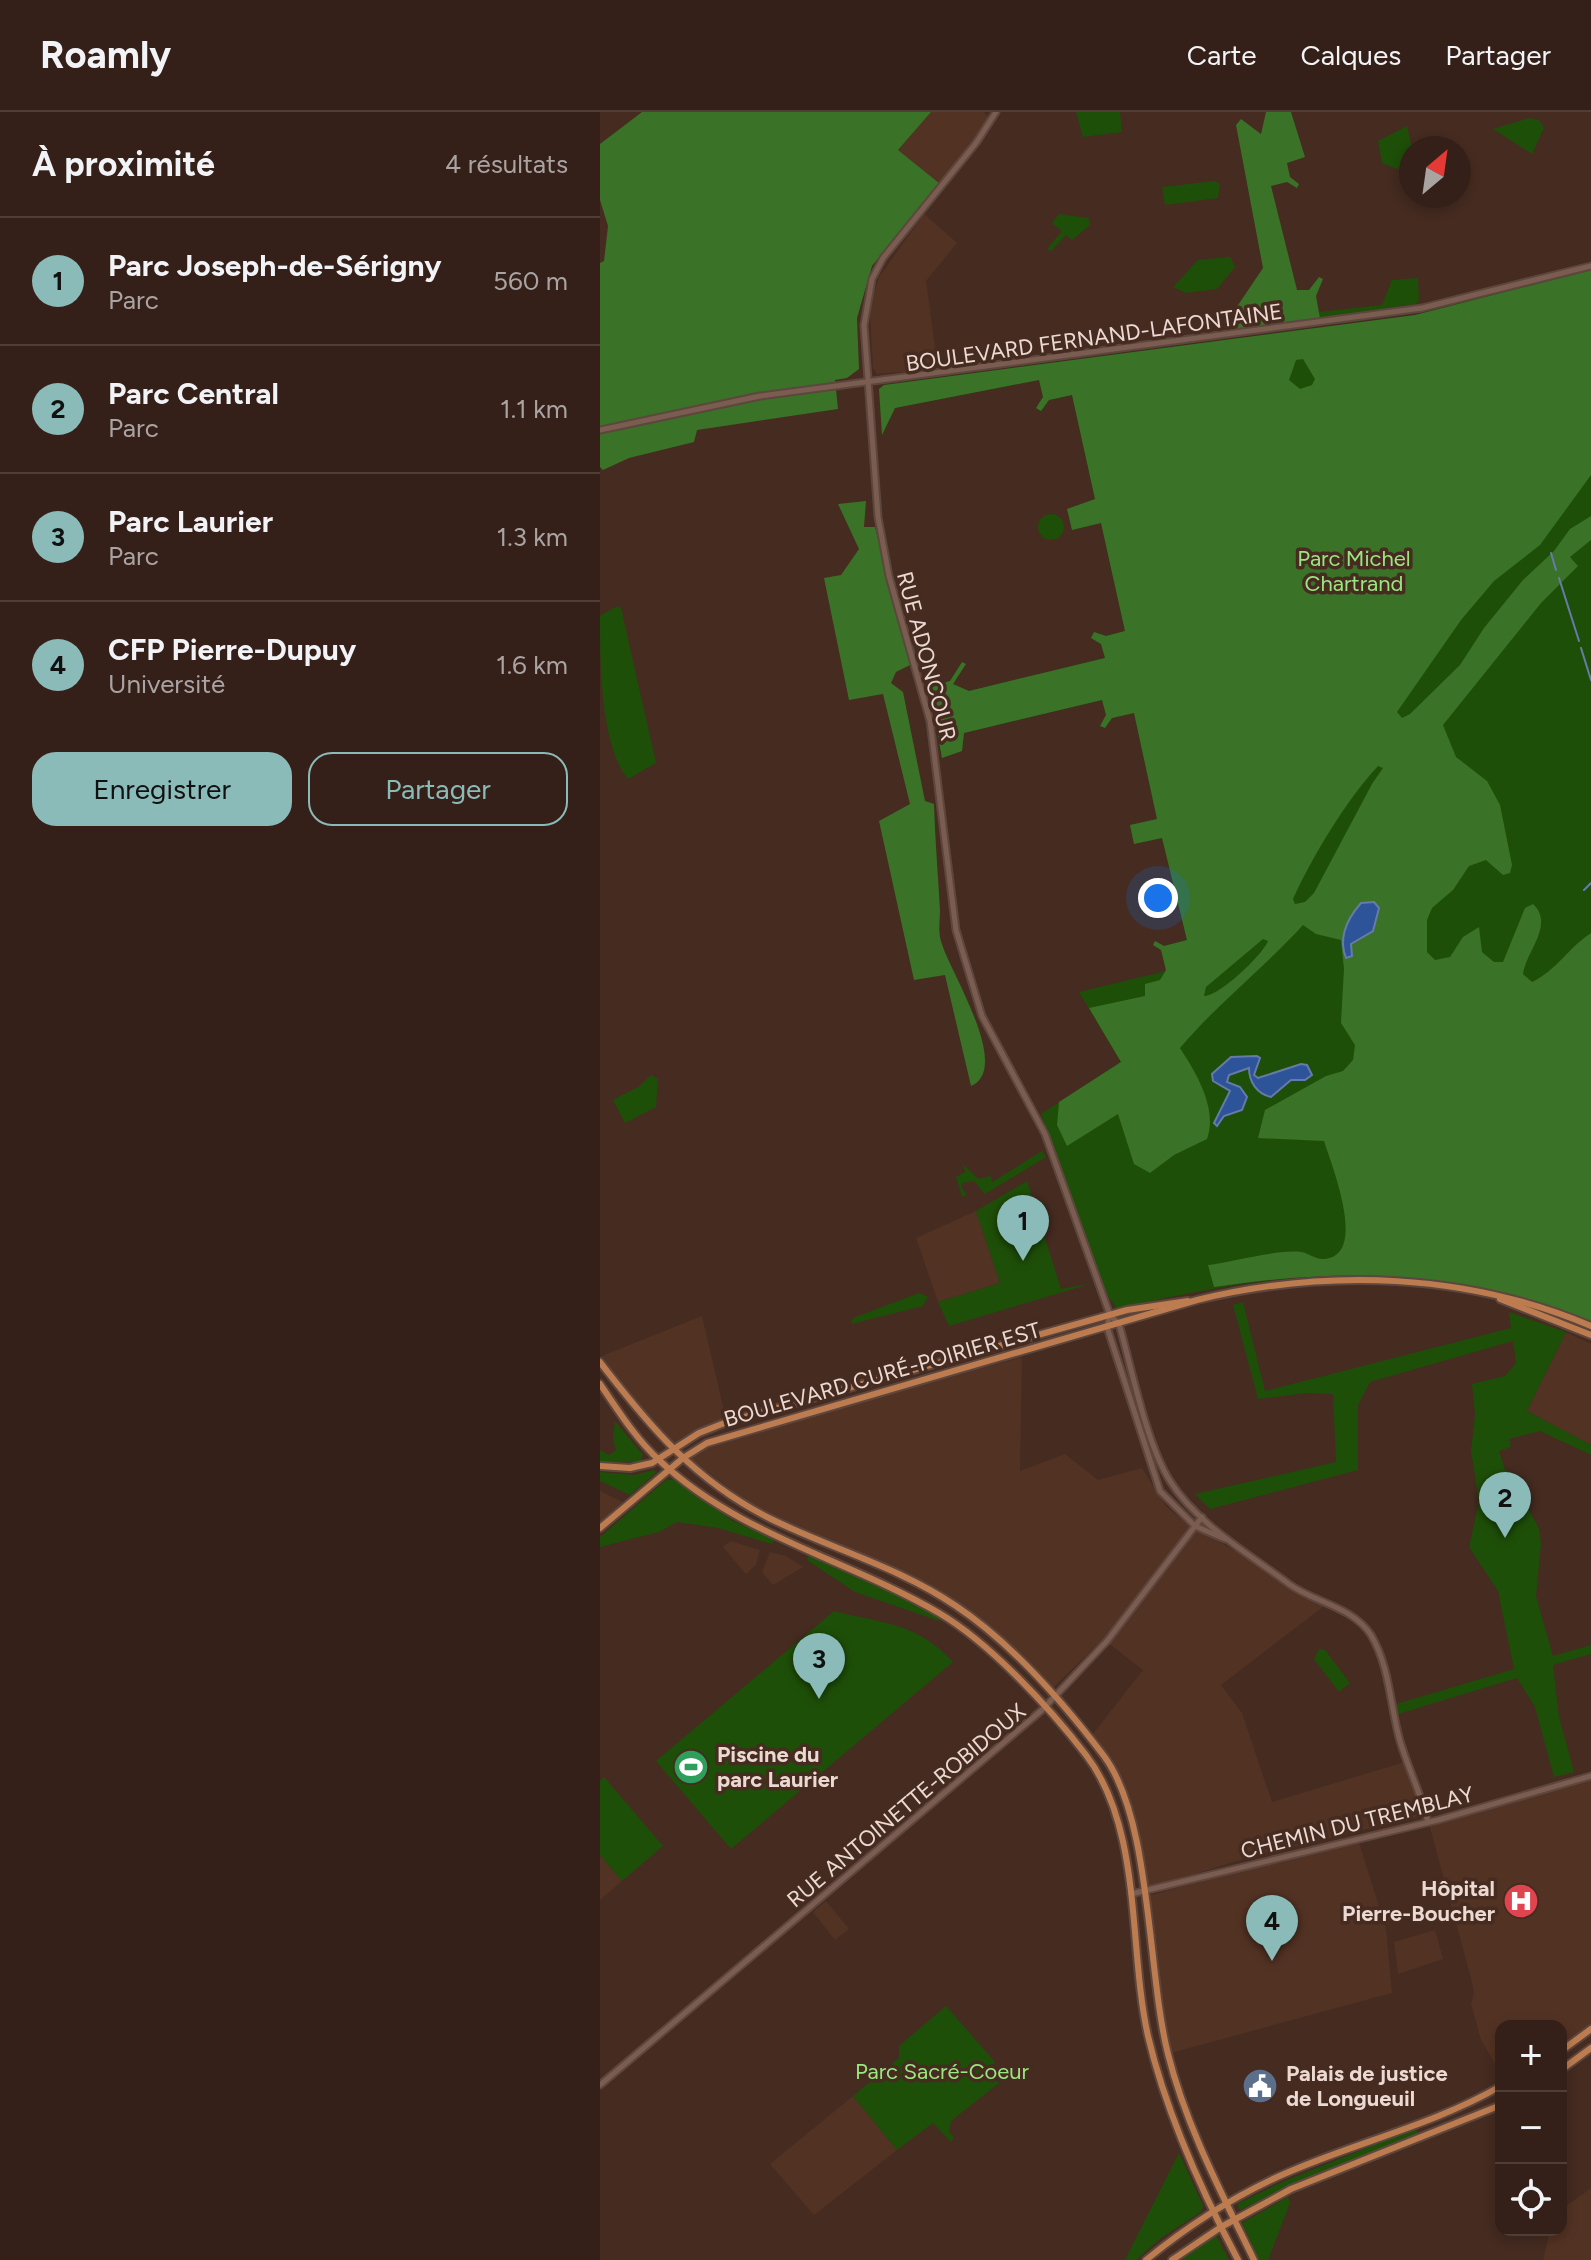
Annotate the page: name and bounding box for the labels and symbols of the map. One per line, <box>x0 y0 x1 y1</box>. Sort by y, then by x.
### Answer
north arrow <box>1399 136 1471 208</box>
street label: BOULEVARD FERNAND-LAFONTAINE <box>904 298 1284 377</box>
park label: Parc Michel Chartrand <box>1297 545 1411 597</box>
street label: RUE ADONCOUR <box>891 569 962 744</box>
your location <box>1138 878 1178 918</box>
pin: 1 <box>997 1195 1049 1261</box>
street label: BOULEVARD CURÉ-POIRIER EST <box>721 1316 1043 1433</box>
pin: 2 <box>1479 1472 1531 1538</box>
pin: 3 <box>793 1633 845 1699</box>
street label: RUE ANTOINETTE-ROBIDOUX <box>782 1697 1031 1913</box>
place label: Piscine du parc Laurier <box>717 1741 839 1793</box>
sports icon: Piscine du parc Laurier <box>672 1748 710 1786</box>
street label: CHEMIN DU TREMBLAY <box>1238 1780 1477 1864</box>
place label: Hôpital Pierre-Boucher <box>1342 1875 1496 1927</box>
hospital icon: Hôpital Pierre-Boucher <box>1502 1882 1540 1920</box>
pin: 4 <box>1246 1895 1298 1961</box>
park label: Parc Sacré-Coeur <box>855 2058 1030 2085</box>
place label: Palais de justice de Longueuil <box>1286 2060 1448 2112</box>
public building icon: Palais de justice de Longueuil <box>1241 2067 1279 2105</box>

